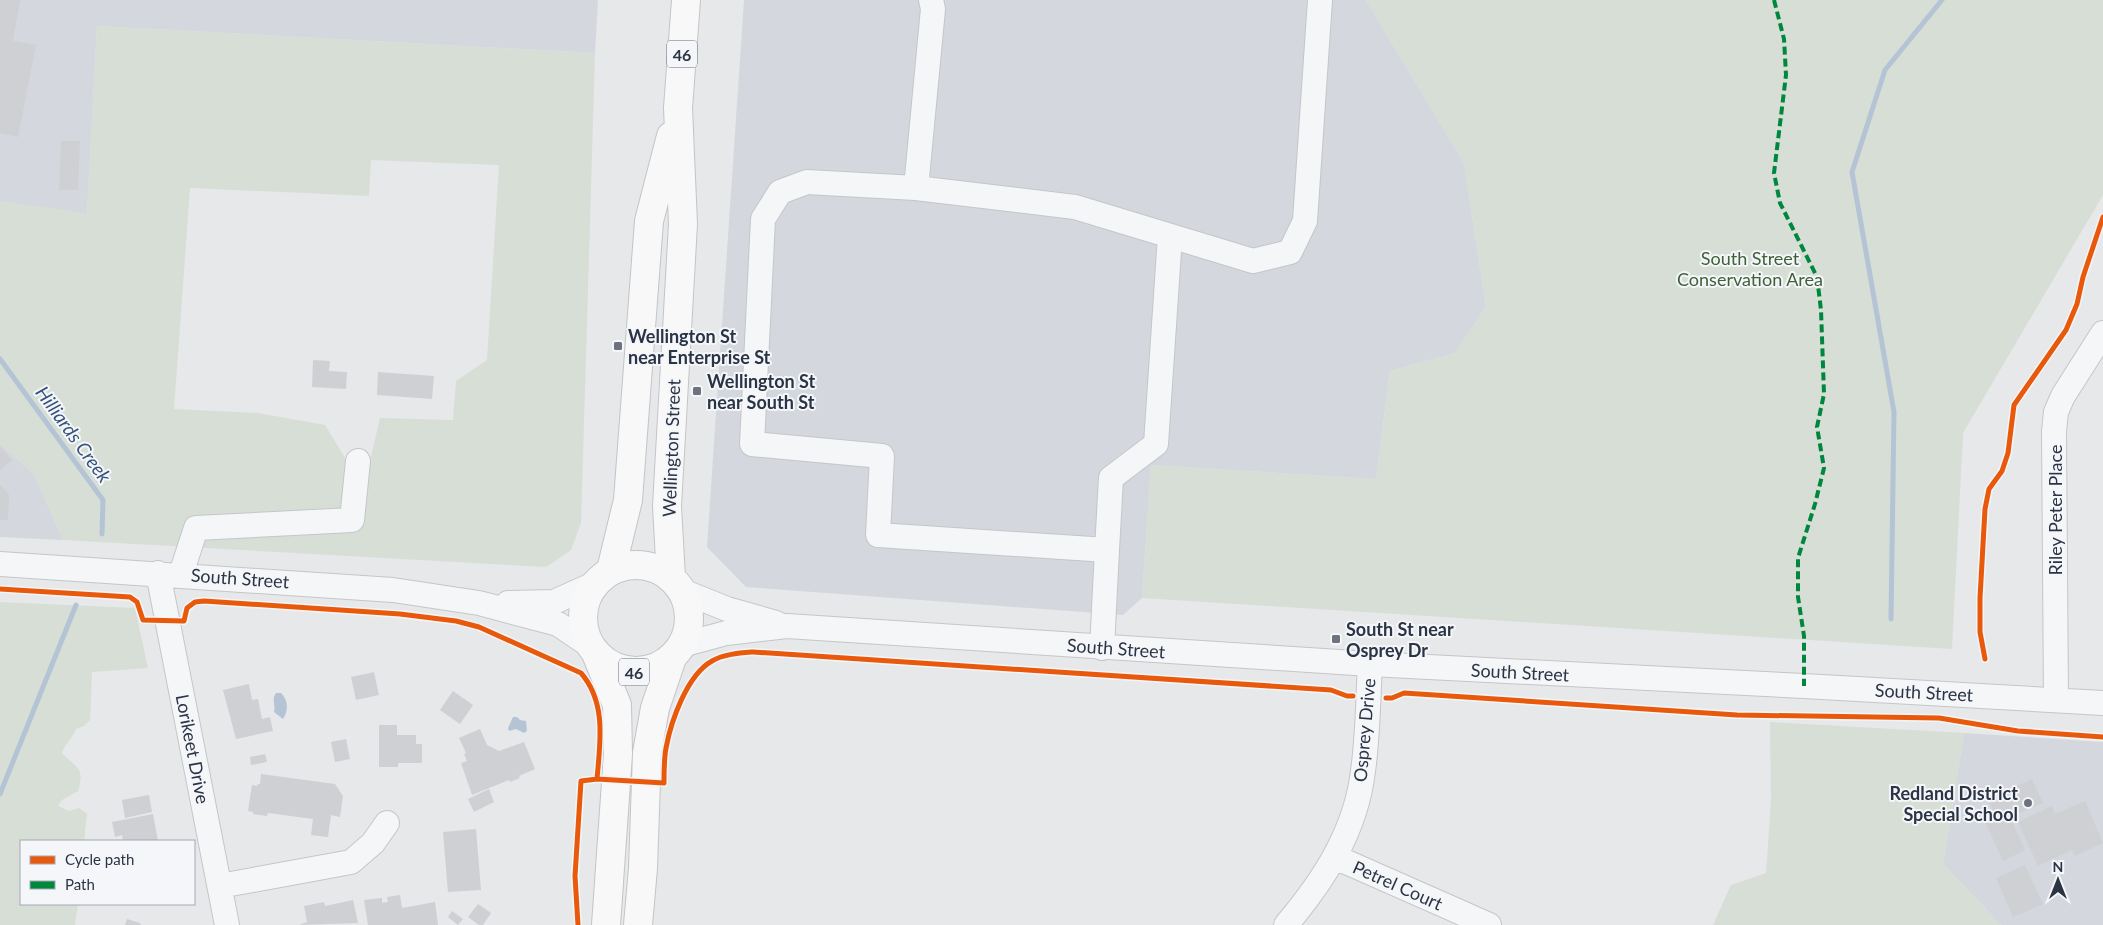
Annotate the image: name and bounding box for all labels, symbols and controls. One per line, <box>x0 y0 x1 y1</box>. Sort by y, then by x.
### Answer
road number: 46 <box>667 41 697 68</box>
park label: South Street Conservation Area <box>1677 247 1823 290</box>
place label: Wellington St near Enterprise St <box>628 325 771 368</box>
marker: Wellington St near Enterprise St <box>612 340 624 352</box>
place label: Wellington St near South St <box>707 370 816 413</box>
street label: Wellington Street <box>658 378 684 517</box>
water label: Hilliards Creek <box>31 381 117 488</box>
marker: Wellington St near South St <box>691 385 703 397</box>
street label: Riley Peter Place <box>2044 445 2066 575</box>
street label: South Street <box>190 564 290 592</box>
place label: South St near Osprey Dr <box>1346 618 1454 661</box>
marker: South St near Osprey Dr <box>1330 633 1342 645</box>
street label: South Street <box>1066 634 1166 662</box>
street label: South Street <box>1470 658 1570 686</box>
road number: 46 <box>619 659 649 686</box>
street label: Osprey Drive <box>1349 677 1379 783</box>
street label: South Street <box>1874 678 1974 706</box>
street label: Lorikeet Drive <box>172 692 214 806</box>
place label: Redland District Special School <box>1889 782 2018 825</box>
marker: Redland District Special School <box>2022 797 2034 809</box>
legend <box>20 840 195 905</box>
text: Cycle path <box>65 850 134 868</box>
street label: Petrel Court <box>1350 855 1447 915</box>
north arrow <box>2033 855 2083 905</box>
text: N <box>2053 858 2063 875</box>
text: Path <box>65 875 95 893</box>

